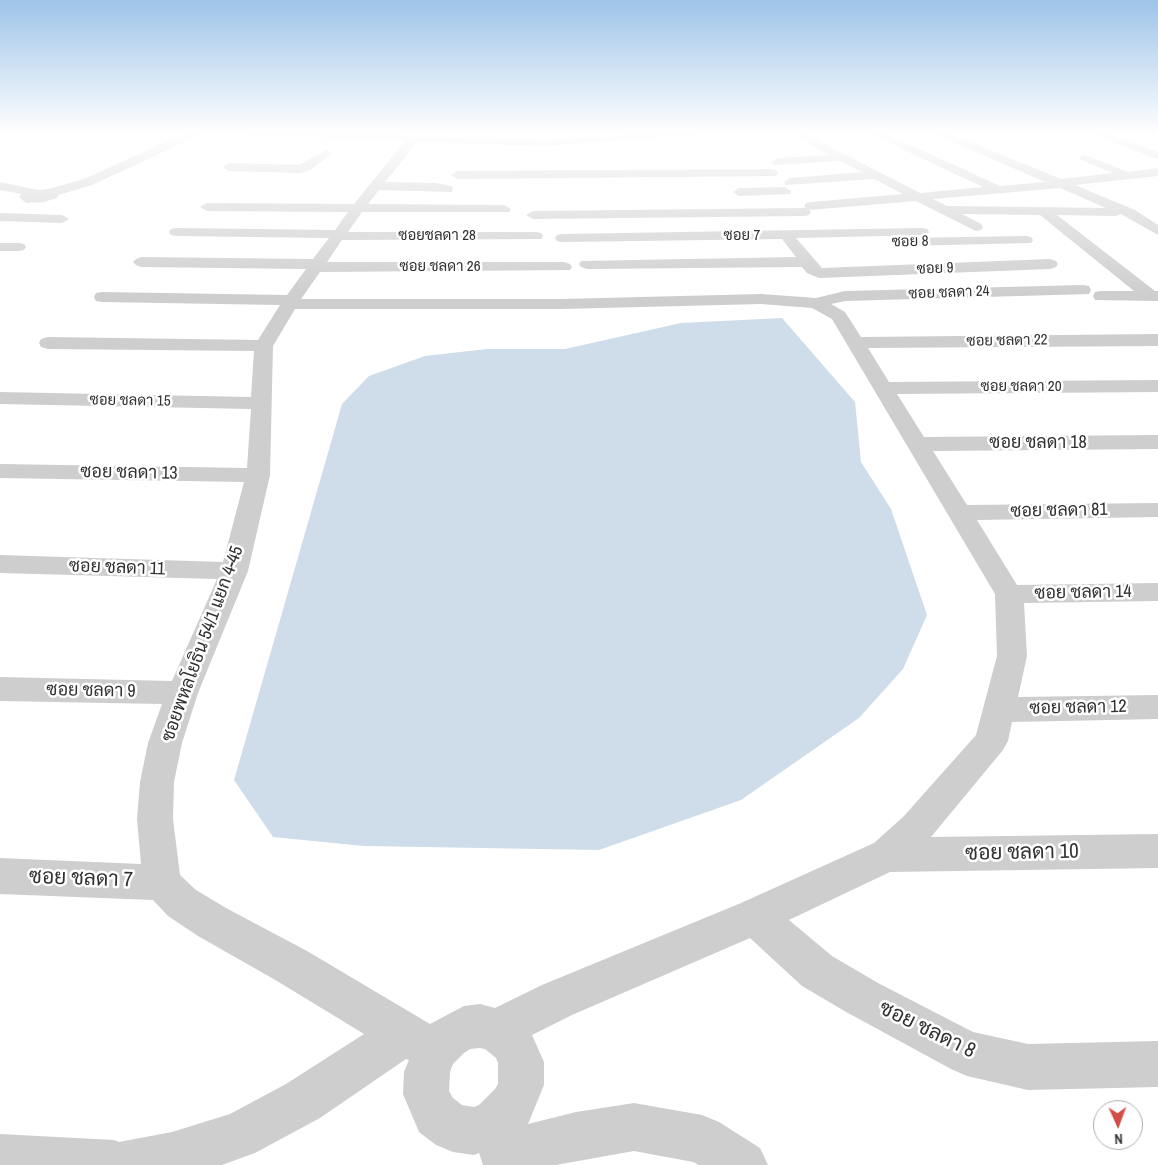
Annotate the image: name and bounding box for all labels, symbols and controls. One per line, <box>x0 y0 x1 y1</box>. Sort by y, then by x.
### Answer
street label: ซอยชลดา 28 <box>398 227 476 245</box>
street label: ซอย 7 <box>724 227 760 245</box>
street label: ซอย 8 <box>891 233 929 251</box>
street label: ซอย ชลดา 26 <box>399 258 481 276</box>
street label: ซอย 9 <box>916 259 954 279</box>
street label: ซอย ชลดา 24 <box>908 283 990 303</box>
street label: ซอย ชลดา 22 <box>966 331 1048 351</box>
street label: ซอย ชลดา 20 <box>980 378 1062 396</box>
street label: ซอย ชลดา 15 <box>89 391 171 411</box>
street label: ซอย ชลดา 18 <box>989 432 1087 454</box>
street label: ซอย ชลดา 13 <box>80 461 178 485</box>
street label: ซอย ชลดา 81 <box>1010 499 1108 523</box>
street label: ซอยพหลโยธิน 54/1 แยก 4-45 <box>157 543 249 745</box>
street label: ซอย ชลดา 11 <box>69 556 165 580</box>
street label: ซอย ชลดา 14 <box>1034 581 1132 605</box>
street label: ซอย ชลดา 9 <box>46 679 136 703</box>
street label: ซอย ชลดา 12 <box>1029 696 1127 720</box>
street label: ซอย ชลดา 10 <box>965 839 1079 867</box>
street label: ซอย ชลดา 7 <box>29 865 133 893</box>
street label: ซอย ชลดา 8 <box>875 996 979 1064</box>
north arrow <box>1093 1100 1143 1150</box>
text: N <box>1114 1130 1123 1148</box>

